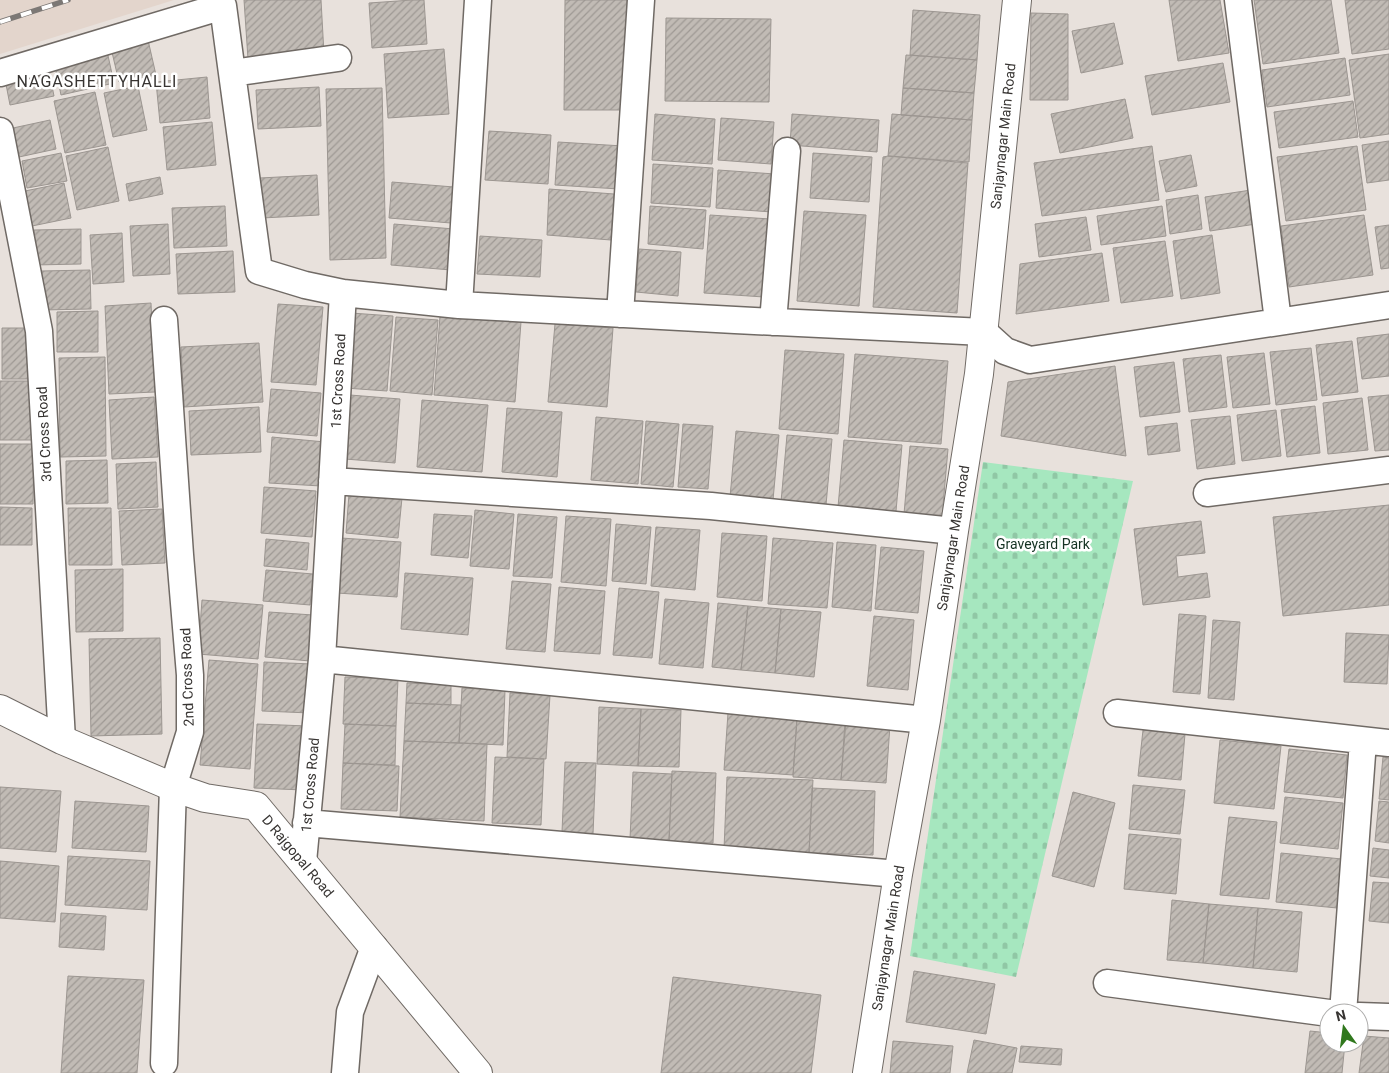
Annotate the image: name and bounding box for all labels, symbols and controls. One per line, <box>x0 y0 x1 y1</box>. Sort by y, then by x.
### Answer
street label: Sanjaynagar Main Road <box>987 62 1019 210</box>
district label: NAGASHETTYHALLI <box>17 72 177 91</box>
street label: 1st Cross Road <box>328 333 348 429</box>
street label: 3rd Cross Road <box>34 386 54 482</box>
street label: Sanjaynagar Main Road <box>934 464 972 612</box>
park label: Graveyard Park <box>996 536 1091 552</box>
street label: 2nd Cross Road <box>177 627 197 727</box>
street label: 1st Cross Road <box>298 737 322 833</box>
street label: D Rajgopal Road <box>259 812 337 900</box>
street label: Sanjaynagar Main Road <box>869 864 907 1012</box>
north arrow <box>1319 1003 1369 1053</box>
text: N <box>1334 1006 1348 1024</box>

